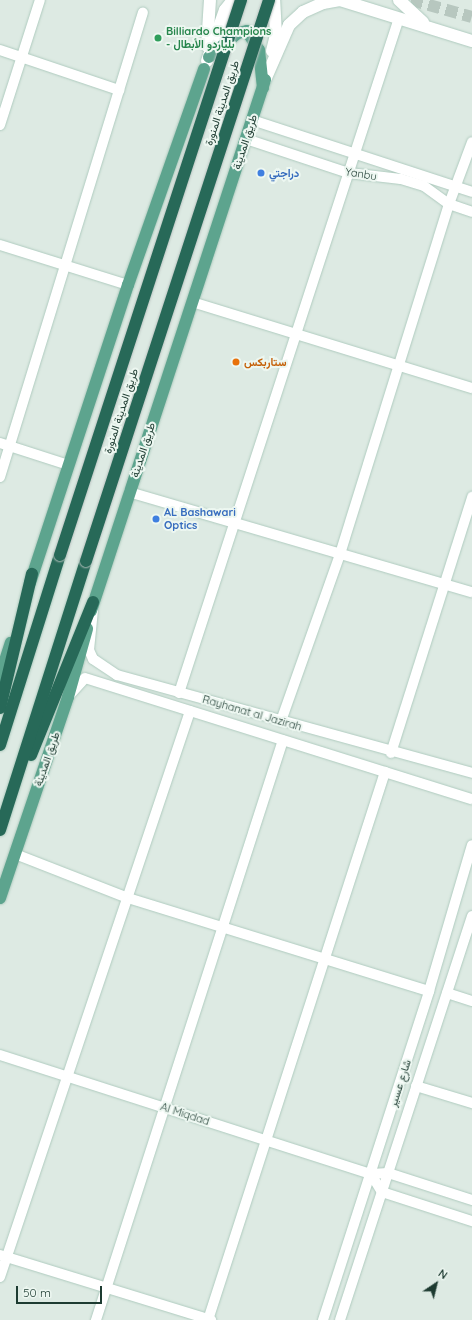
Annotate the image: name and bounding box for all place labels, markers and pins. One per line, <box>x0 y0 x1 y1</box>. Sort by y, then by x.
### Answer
place label: Billiardo Champions - بلياردو الأبطال <box>166 25 271 51</box>
marker: Billiardo Champions - بلياردو الأبطال <box>153 33 163 43</box>
place label: دراجتي <box>269 166 299 180</box>
marker: دراجتي <box>256 168 266 178</box>
place label: ستاربكس <box>244 355 286 369</box>
marker: ستاربكس <box>231 357 241 367</box>
place label: AL Bashawari Optics <box>164 506 236 532</box>
marker: AL Bashawari Optics <box>151 514 161 524</box>

